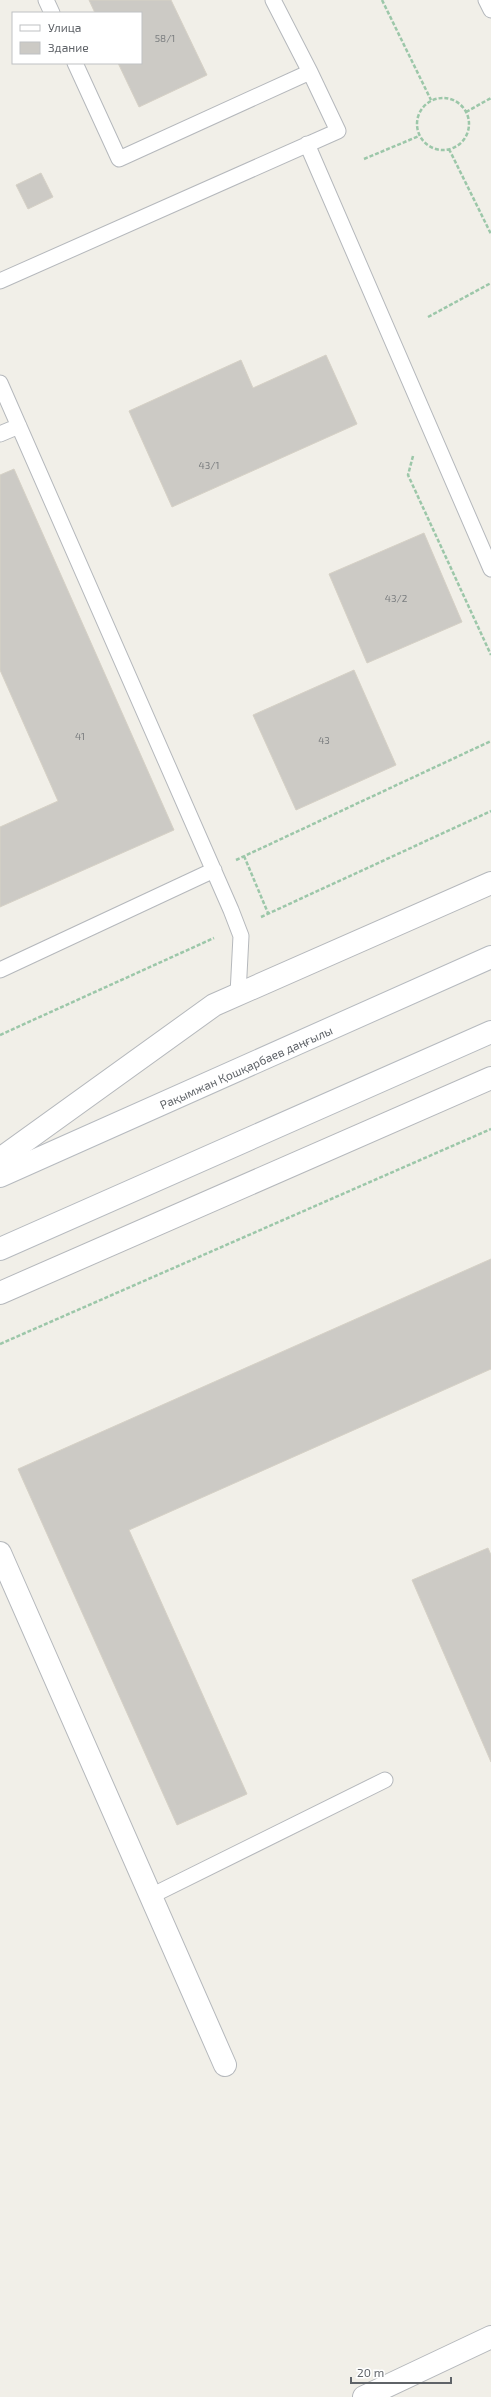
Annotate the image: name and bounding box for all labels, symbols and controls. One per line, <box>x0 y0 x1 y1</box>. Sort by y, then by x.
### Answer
legend <box>12 12 142 64</box>
text: Улица <box>48 20 81 34</box>
house number: 58/1 <box>155 32 175 44</box>
text: Здание <box>48 40 89 54</box>
house number: 43/1 <box>199 459 219 471</box>
house number: 43/2 <box>385 592 408 604</box>
house number: 41 <box>75 730 85 742</box>
house number: 43 <box>318 734 330 746</box>
street label: Рақымжан Қошқарбаев даңғылы <box>157 1022 335 1112</box>
scale bar <box>351 2359 451 2385</box>
text: 20 m <box>357 2365 384 2379</box>

